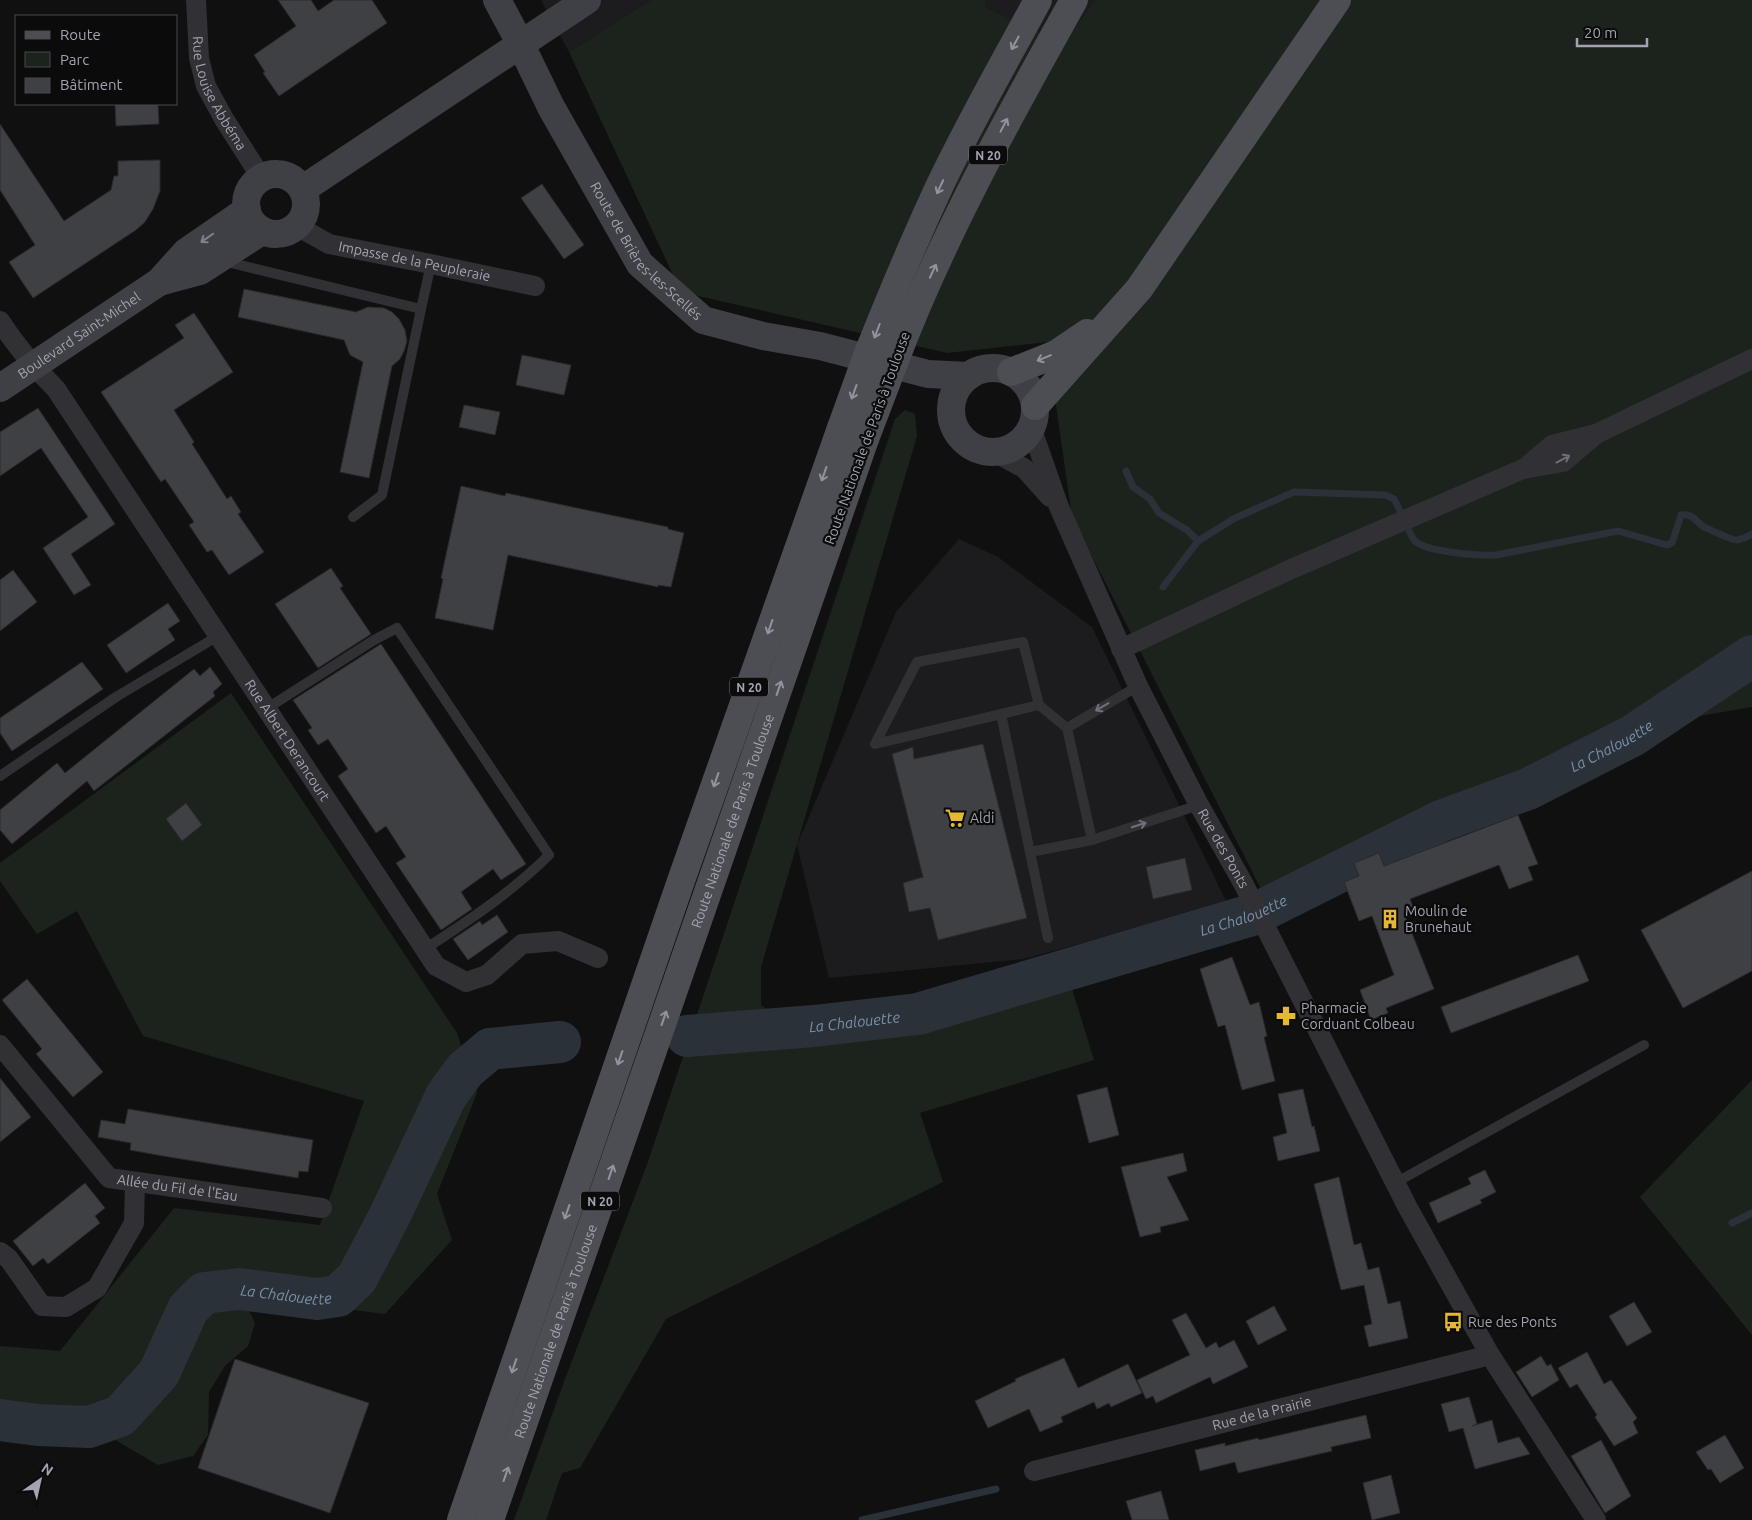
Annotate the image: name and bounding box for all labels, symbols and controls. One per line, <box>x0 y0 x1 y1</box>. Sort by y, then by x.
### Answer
legend <box>15 15 178 105</box>
scale bar <box>1577 15 1647 47</box>
text: 20 m <box>1584 24 1617 41</box>
text: Route <box>60 26 101 43</box>
one-way arrow <box>1010 35 1020 50</box>
street label: Rue Louise Abbéma <box>190 36 250 153</box>
text: Parc <box>60 51 89 68</box>
text: Bâtiment <box>60 76 123 93</box>
one-way arrow <box>999 118 1009 133</box>
road number: N 20 <box>969 146 1007 164</box>
street label: Route de Brières-les-Scellés <box>587 179 705 323</box>
one-way arrow <box>935 179 944 194</box>
one-way arrow <box>200 233 214 243</box>
street label: Impasse de la Peupleraie <box>337 238 492 284</box>
one-way arrow <box>928 264 938 279</box>
street label: Boulevard Saint-Michel <box>15 289 144 382</box>
one-way arrow <box>872 323 881 338</box>
street label: Route Nationale de Paris à Toulouse <box>821 329 913 547</box>
one-way arrow <box>1037 354 1052 364</box>
one-way arrow <box>849 384 858 399</box>
one-way arrow <box>1556 454 1571 464</box>
one-way arrow <box>819 466 829 482</box>
one-way arrow <box>765 619 774 634</box>
street label: Rue Albert Derancourt <box>242 677 333 805</box>
road number: N 20 <box>730 678 768 696</box>
one-way arrow <box>775 681 784 696</box>
one-way arrow <box>1096 703 1110 713</box>
street label: Route Nationale de Paris à Toulouse <box>688 712 777 930</box>
water label: La Chalouette <box>1567 716 1656 775</box>
one-way arrow <box>711 772 720 788</box>
street label: Rue des Ponts <box>1195 806 1252 891</box>
supermarket icon: Aldi <box>944 807 966 829</box>
place label: Aldi <box>970 810 994 826</box>
one-way arrow <box>1131 819 1147 829</box>
water label: La Chalouette <box>1198 891 1290 938</box>
place label: Moulin de Brunehaut <box>1405 903 1472 935</box>
building icon: Moulin de Brunehaut <box>1379 908 1401 930</box>
place label: Pharmacie Corduant Colbeau <box>1301 1000 1415 1032</box>
pharmacy icon: Pharmacie Corduant Colbeau <box>1275 1005 1297 1027</box>
water label: La Chalouette <box>808 1008 901 1035</box>
one-way arrow <box>660 1011 669 1026</box>
one-way arrow <box>615 1050 624 1066</box>
one-way arrow <box>607 1164 616 1180</box>
street label: Allée du Fil de l'Eau <box>116 1171 239 1204</box>
road number: N 20 <box>581 1192 619 1210</box>
one-way arrow <box>562 1204 571 1219</box>
street label: Route Nationale de Paris à Toulouse <box>511 1222 600 1440</box>
water label: La Chalouette <box>240 1281 333 1308</box>
bus stop icon: Rue des Ponts <box>1442 1311 1464 1333</box>
place label: Rue des Ponts <box>1468 1314 1557 1330</box>
one-way arrow <box>509 1357 519 1373</box>
street label: Rue de la Prairie <box>1210 1393 1313 1433</box>
north arrow <box>15 1455 65 1505</box>
text: N <box>38 1460 56 1479</box>
one-way arrow <box>502 1467 511 1482</box>

